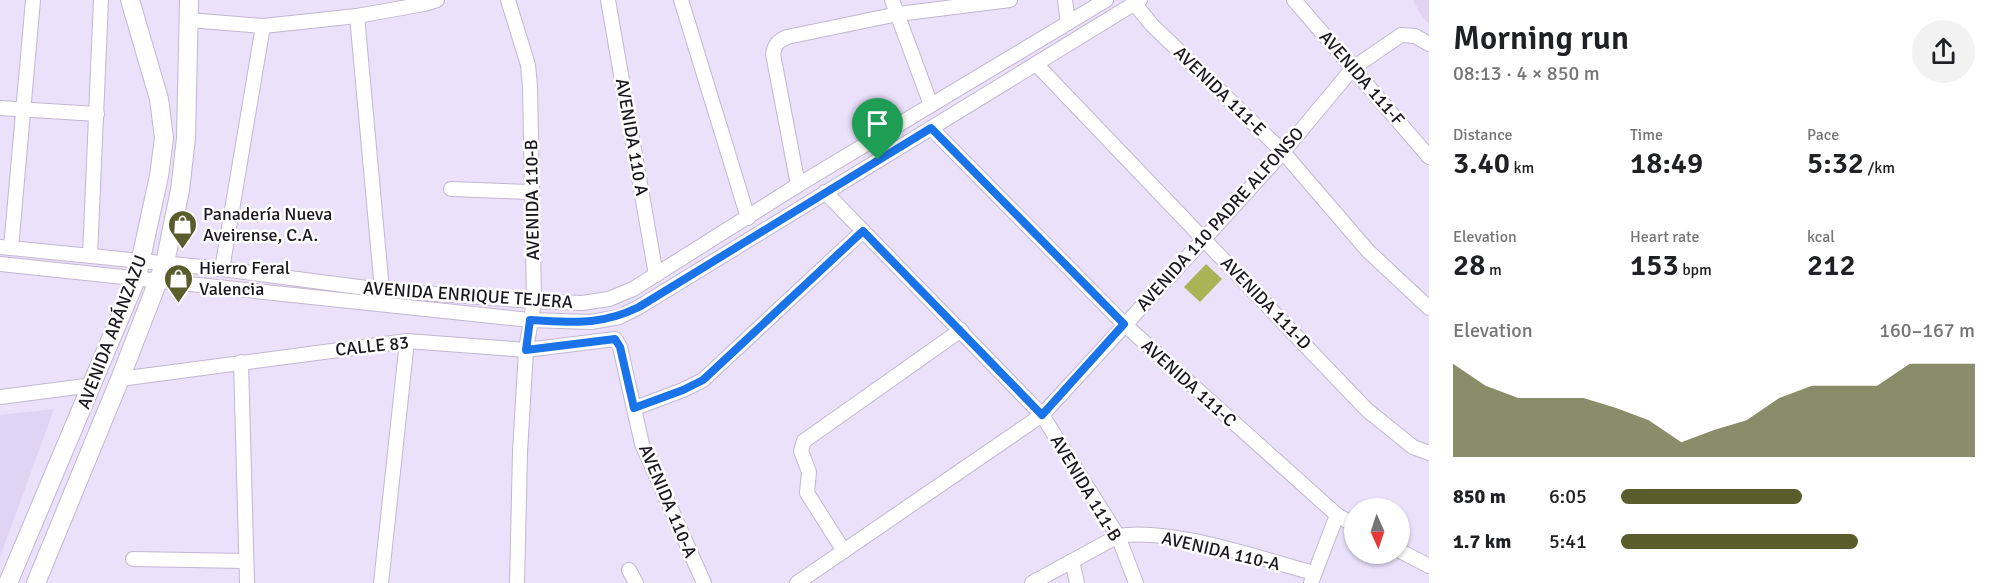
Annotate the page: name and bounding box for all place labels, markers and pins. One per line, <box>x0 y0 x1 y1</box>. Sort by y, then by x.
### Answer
pin <box>852 98 903 160</box>
place label: Panadería Nueva Aveirense, C.A. <box>203 203 332 246</box>
shop icon: Panadería Nueva Aveirense, C.A. <box>166 208 198 250</box>
place label: Hierro Feral Valencia <box>199 257 290 300</box>
shop icon: Hierro Feral Valencia <box>162 262 194 304</box>

